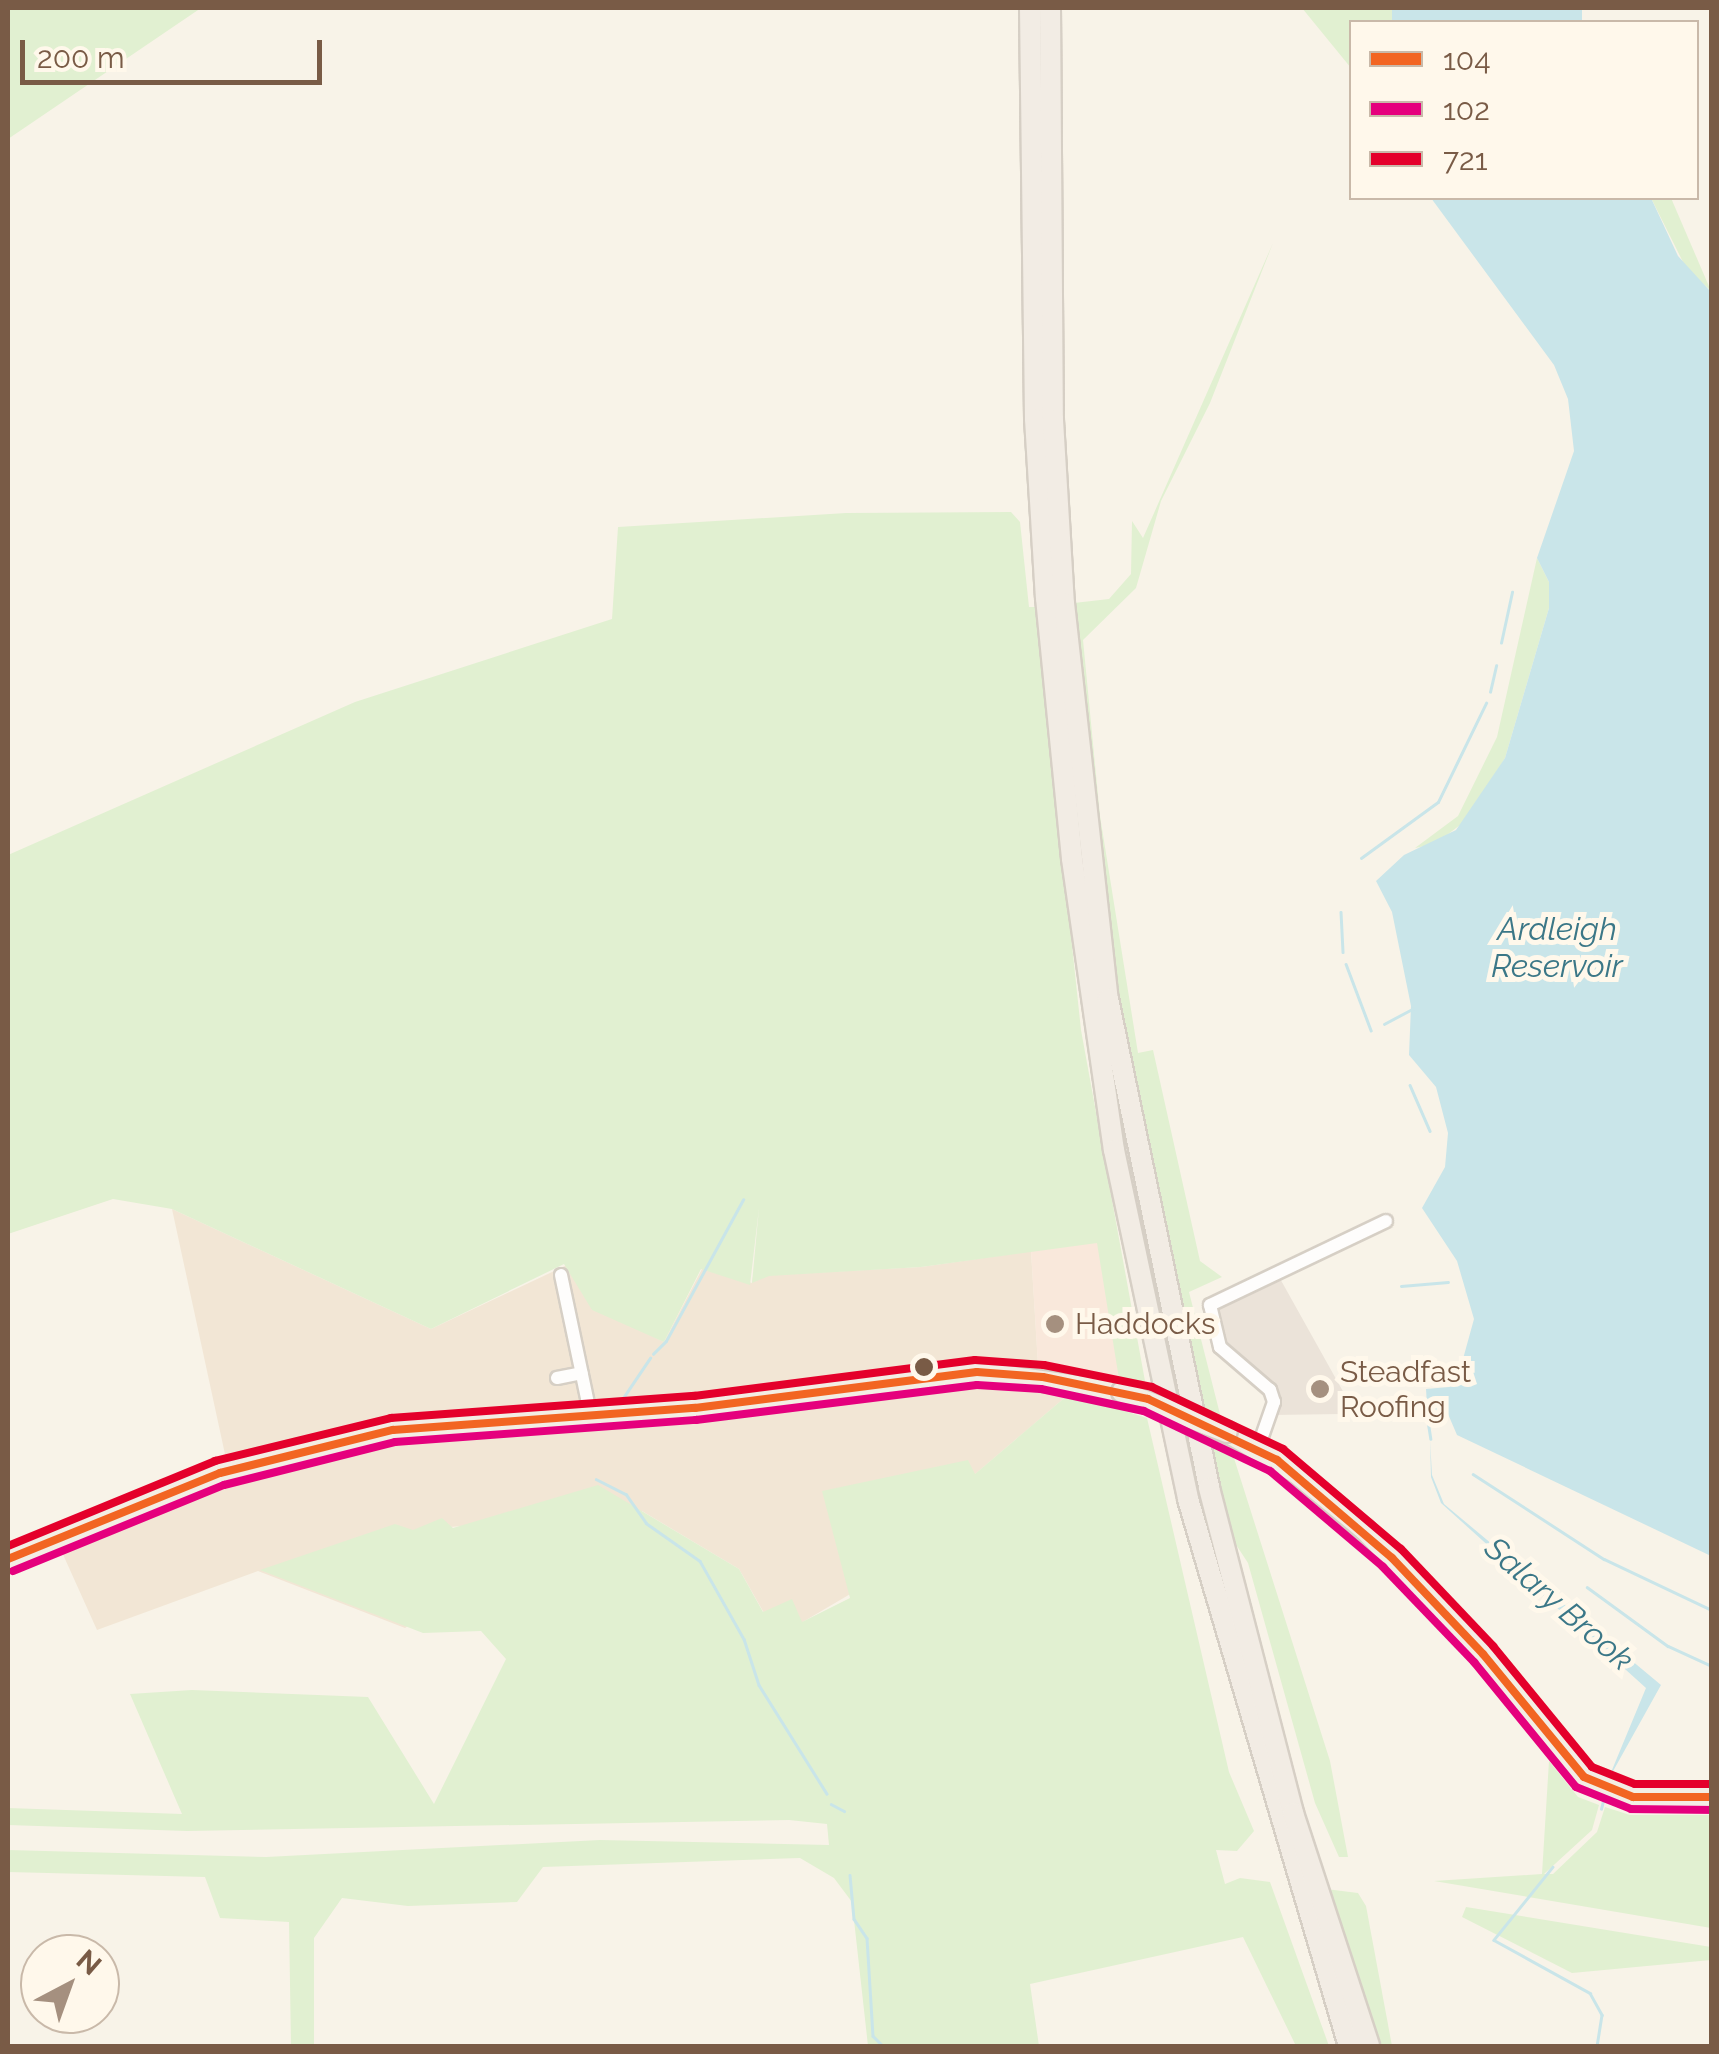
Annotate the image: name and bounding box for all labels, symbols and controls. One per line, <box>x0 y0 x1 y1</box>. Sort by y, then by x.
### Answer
scale bar <box>25 20 328 82</box>
legend <box>1349 20 1699 200</box>
text: 200 m <box>37 40 125 75</box>
text: 104 <box>1443 42 1491 77</box>
text: 102 <box>1443 92 1490 127</box>
text: 721 <box>1443 142 1488 177</box>
water label: Ardleigh Reservoir <box>1491 911 1623 986</box>
place label: Haddocks <box>1075 1306 1215 1342</box>
marker: Haddocks <box>1044 1313 1066 1335</box>
place label: Steadfast Roofing <box>1340 1354 1471 1424</box>
unlabelled marker <box>914 1357 934 1377</box>
marker: Steadfast Roofing <box>1309 1378 1331 1400</box>
water label: Salary Brook <box>1477 1529 1641 1679</box>
north arrow <box>20 1934 120 2034</box>
text: N <box>70 1943 108 1982</box>

